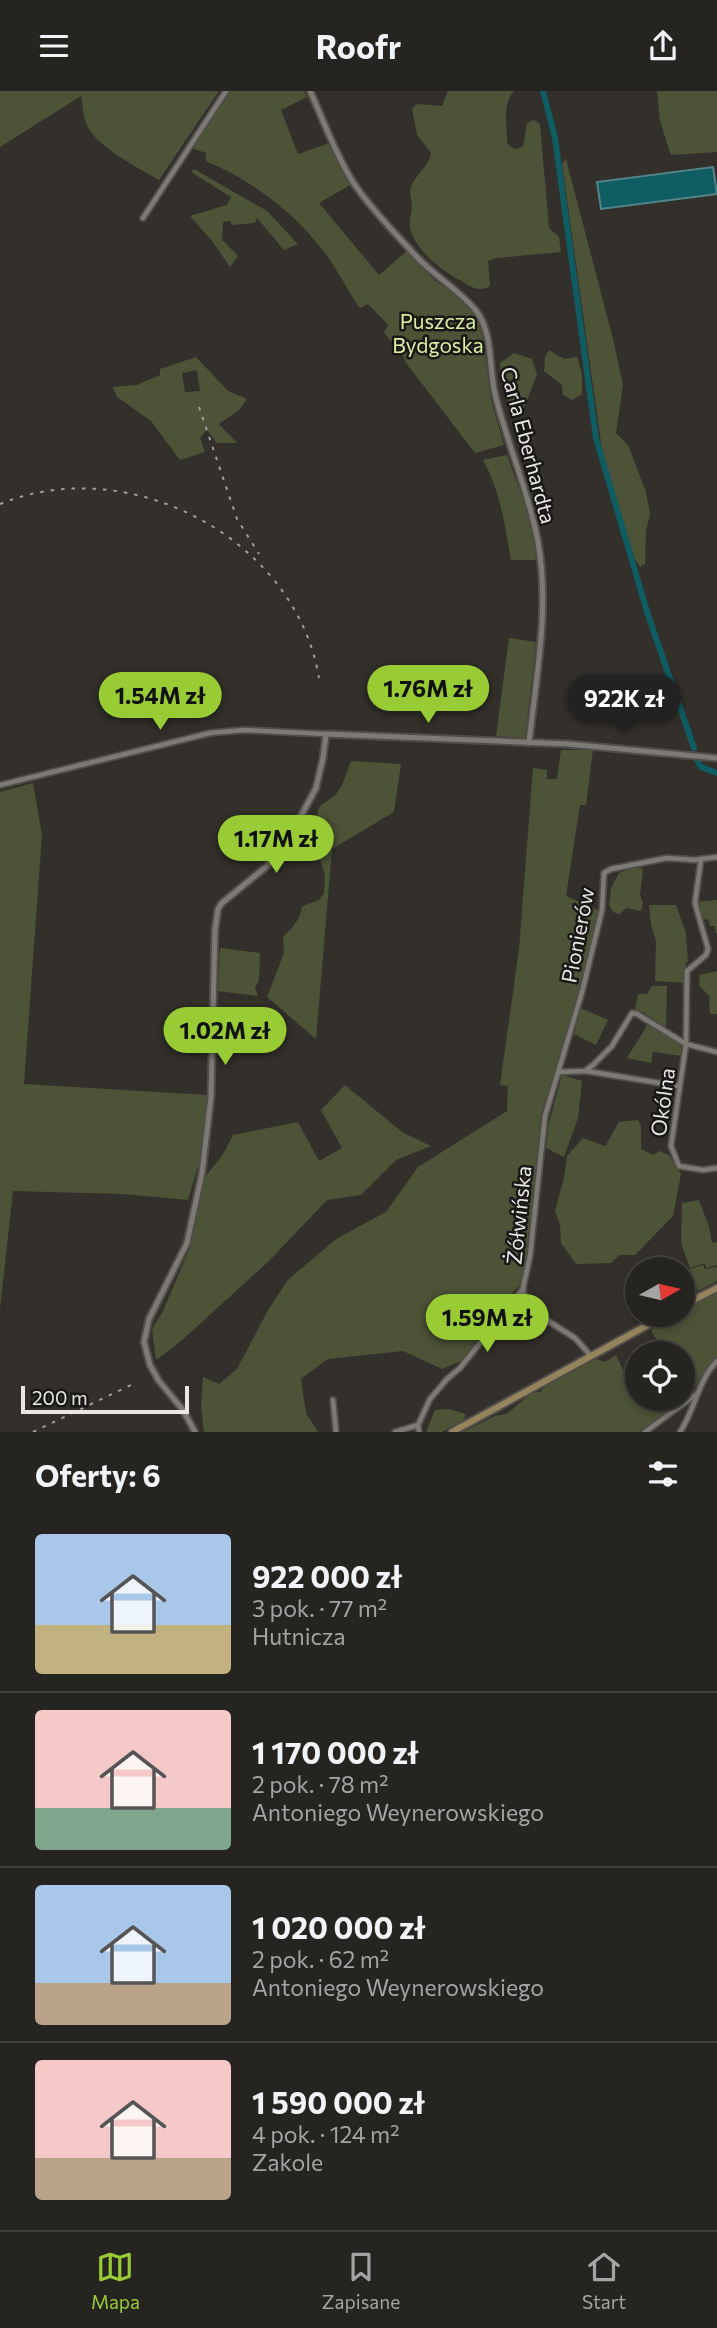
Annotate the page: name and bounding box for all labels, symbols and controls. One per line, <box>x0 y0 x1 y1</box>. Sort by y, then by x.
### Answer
text: Roofr <box>316 26 401 66</box>
icon: menu <box>35 27 73 65</box>
icon: share <box>644 27 682 65</box>
park label: Puszcza Bydgoska <box>392 308 484 357</box>
street label: Carla Eberhardta <box>496 364 562 526</box>
pin: 1.76M zł <box>356 665 500 725</box>
pin: 1.54M zł <box>88 673 232 732</box>
text: 1.76M zł <box>383 674 473 702</box>
pin: 922K zł <box>559 675 689 735</box>
text: 1.54M zł <box>115 681 205 709</box>
text: 922K zł <box>584 684 664 712</box>
pin: 1.17M zł <box>204 815 348 875</box>
text: 1.17M zł <box>234 824 318 852</box>
street label: Pionierów <box>556 885 599 985</box>
pin: 1.02M zł <box>153 1007 297 1067</box>
text: 1.02M zł <box>180 1016 270 1044</box>
street label: Okólna <box>645 1066 679 1138</box>
street label: Żółwińska <box>500 1164 536 1266</box>
north arrow <box>625 1257 695 1327</box>
map controls <box>625 1257 695 1411</box>
pin: 1.59M zł <box>415 1295 559 1354</box>
text: 1.59M zł <box>442 1303 532 1331</box>
button: locate <box>625 1341 695 1411</box>
scale bar <box>21 1383 189 1415</box>
text: 200 m <box>32 1386 88 1409</box>
icon: filters <box>644 1455 682 1493</box>
text: Oferty: 6 <box>35 1456 161 1493</box>
text: 922 000 zł <box>252 1557 402 1594</box>
icon: home <box>91 1562 175 1646</box>
text: 3 pok. · 77 m² <box>252 1594 387 1622</box>
text: Hutnicza <box>252 1622 345 1650</box>
text: 1 170 000 zł <box>252 1733 418 1770</box>
icon: home <box>91 1738 175 1822</box>
text: 2 pok. · 78 m² <box>252 1770 388 1798</box>
text: Antoniego Weynerowskiego <box>252 1798 544 1826</box>
text: 1 020 000 zł <box>252 1908 425 1945</box>
icon: home <box>91 1913 175 1997</box>
text: 2 pok. · 62 m² <box>252 1945 389 1973</box>
text: Antoniego Weynerowskiego <box>252 1973 544 2001</box>
text: 1 590 000 zł <box>252 2083 425 2120</box>
icon: home <box>91 2088 175 2172</box>
text: 4 pok. · 124 m² <box>252 2120 399 2148</box>
text: Zakole <box>252 2148 323 2176</box>
tab: Mapa <box>91 2248 140 2313</box>
tab: Zapisane <box>322 2248 400 2313</box>
tab: Start <box>582 2248 626 2313</box>

